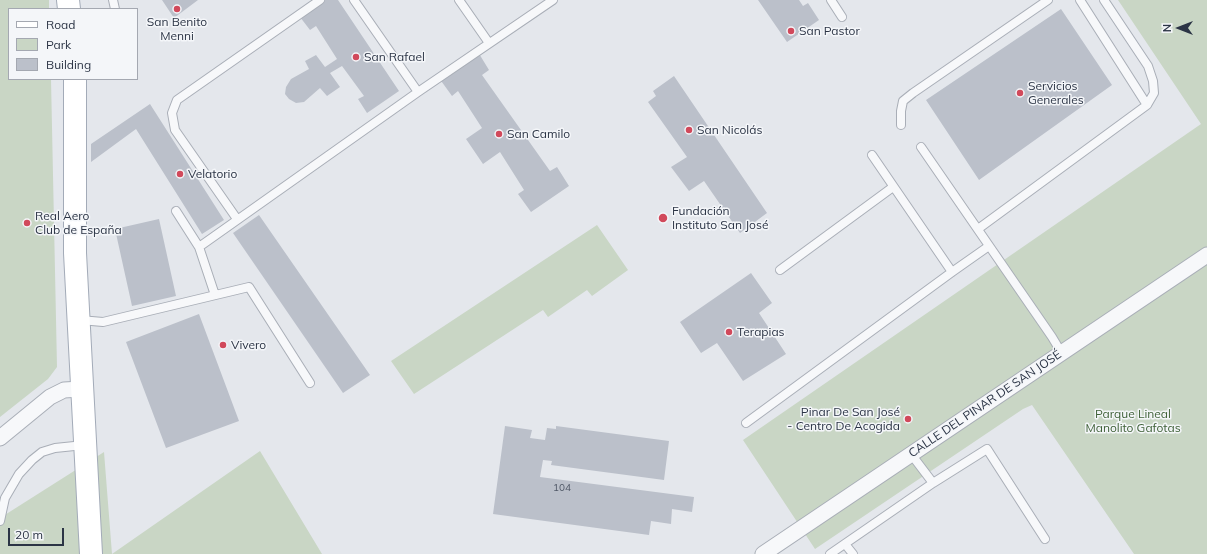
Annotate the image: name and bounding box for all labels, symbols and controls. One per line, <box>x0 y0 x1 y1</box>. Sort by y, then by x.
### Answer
marker: San Benito Menni <box>172 4 182 14</box>
legend <box>8 8 138 80</box>
north arrow <box>1159 8 1199 48</box>
place label: San Benito Menni <box>147 15 207 43</box>
text: Road <box>46 17 75 32</box>
place label: San Pastor <box>799 24 860 38</box>
text: N <box>1160 24 1174 32</box>
marker: San Pastor <box>786 26 796 36</box>
text: Park <box>46 37 71 52</box>
place label: San Rafael <box>364 50 425 64</box>
marker: San Rafael <box>351 52 361 62</box>
text: Building <box>46 57 91 72</box>
place label: Servicios Generales <box>1028 79 1084 107</box>
marker: Servicios Generales <box>1015 88 1025 98</box>
place label: San Nicolás <box>697 123 762 137</box>
marker: San Nicolás <box>684 125 694 135</box>
place label: San Camilo <box>507 127 570 141</box>
marker: San Camilo <box>494 129 504 139</box>
place label: Velatorio <box>188 167 237 181</box>
marker: Velatorio <box>175 169 185 179</box>
place label: Fundación Instituto San José <box>672 204 768 232</box>
place label: Real Aero Club de España <box>35 209 122 237</box>
marker: Fundación Instituto San José <box>657 212 669 224</box>
marker: Real Aero Club de España <box>22 218 32 228</box>
place label: Terapias <box>737 325 785 339</box>
marker: Terapias <box>724 327 734 337</box>
place label: Vivero <box>231 338 266 352</box>
marker: Vivero <box>218 340 228 350</box>
street label: CALLE DEL PINAR DE SAN JOSÉ <box>906 347 1064 461</box>
place label: Pinar De San José - Centro De Acogida <box>787 405 900 433</box>
park label: Parque Lineal Manolito Gafotas <box>1085 407 1181 435</box>
marker: Pinar De San José - Centro De Acogida <box>903 414 913 424</box>
house number: 104 <box>553 482 571 494</box>
scale bar <box>10 520 66 546</box>
text: 20 m <box>15 527 43 542</box>

